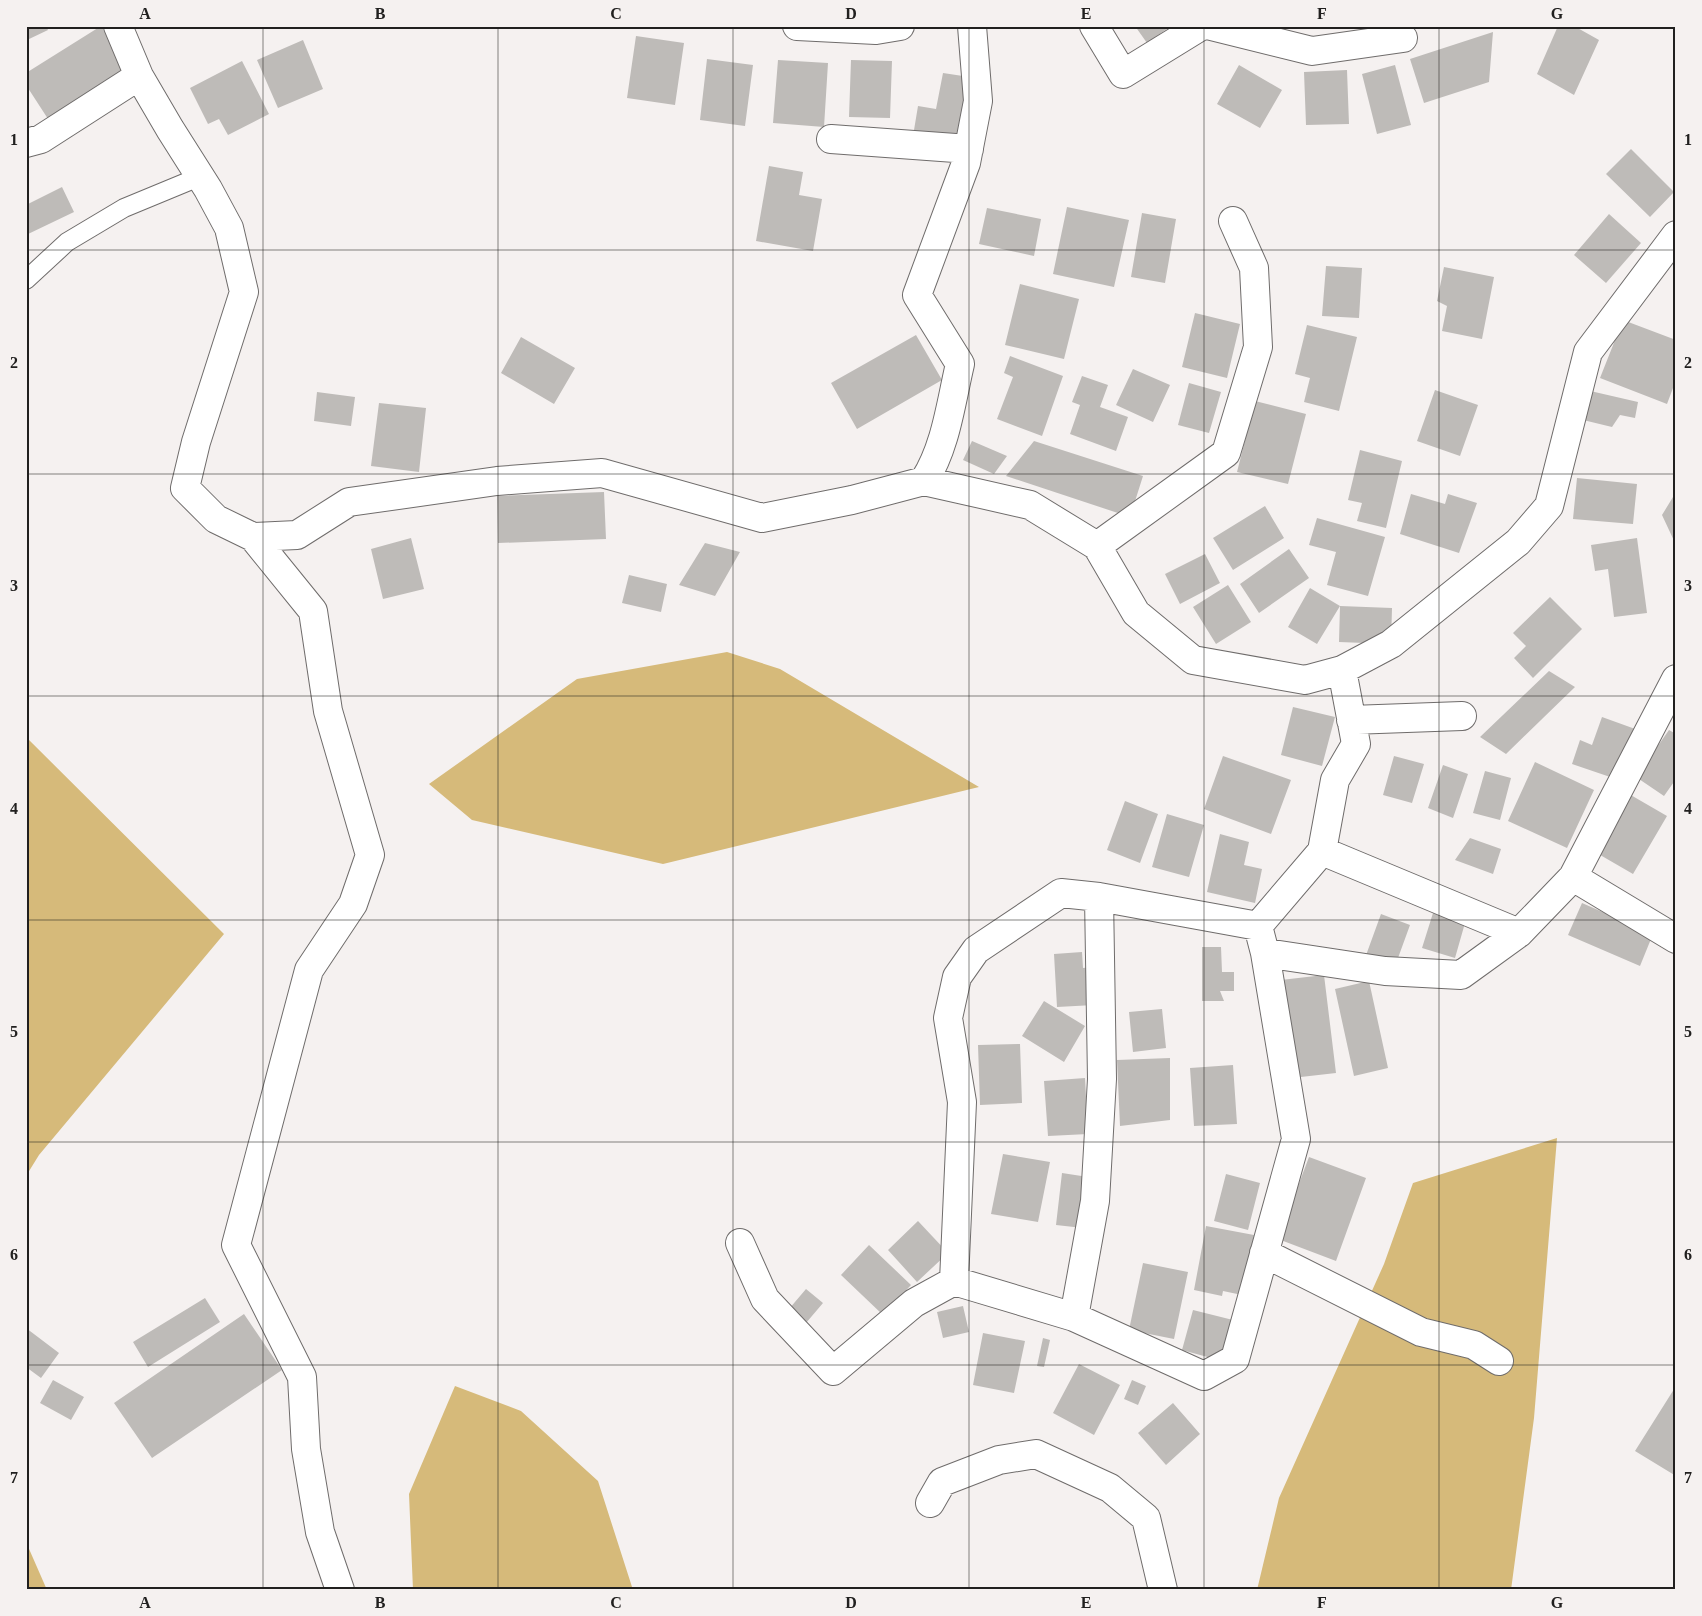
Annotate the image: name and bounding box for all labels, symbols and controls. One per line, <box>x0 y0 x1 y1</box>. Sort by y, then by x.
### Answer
text: A <box>139 5 151 22</box>
text: B <box>375 5 386 22</box>
text: C <box>610 5 622 22</box>
text: D <box>845 5 857 22</box>
text: E <box>1081 5 1091 22</box>
text: F <box>1317 5 1327 22</box>
text: G <box>1551 5 1564 22</box>
text: 1 <box>10 131 18 148</box>
text: 1 <box>1684 131 1692 148</box>
text: 2 <box>10 354 18 371</box>
text: 2 <box>1684 354 1692 371</box>
text: 3 <box>10 577 18 594</box>
text: 3 <box>1684 577 1692 594</box>
text: 4 <box>10 800 18 817</box>
text: 4 <box>1684 800 1692 817</box>
text: 5 <box>10 1023 18 1040</box>
text: 5 <box>1684 1023 1692 1040</box>
text: 6 <box>10 1246 18 1263</box>
text: 6 <box>1684 1246 1692 1263</box>
text: 7 <box>10 1469 18 1486</box>
text: 7 <box>1684 1469 1692 1486</box>
text: A <box>139 1594 151 1611</box>
text: B <box>375 1594 386 1611</box>
text: C <box>610 1594 622 1611</box>
text: D <box>845 1594 857 1611</box>
text: E <box>1081 1594 1091 1611</box>
text: F <box>1317 1594 1327 1611</box>
text: G <box>1551 1594 1564 1611</box>

